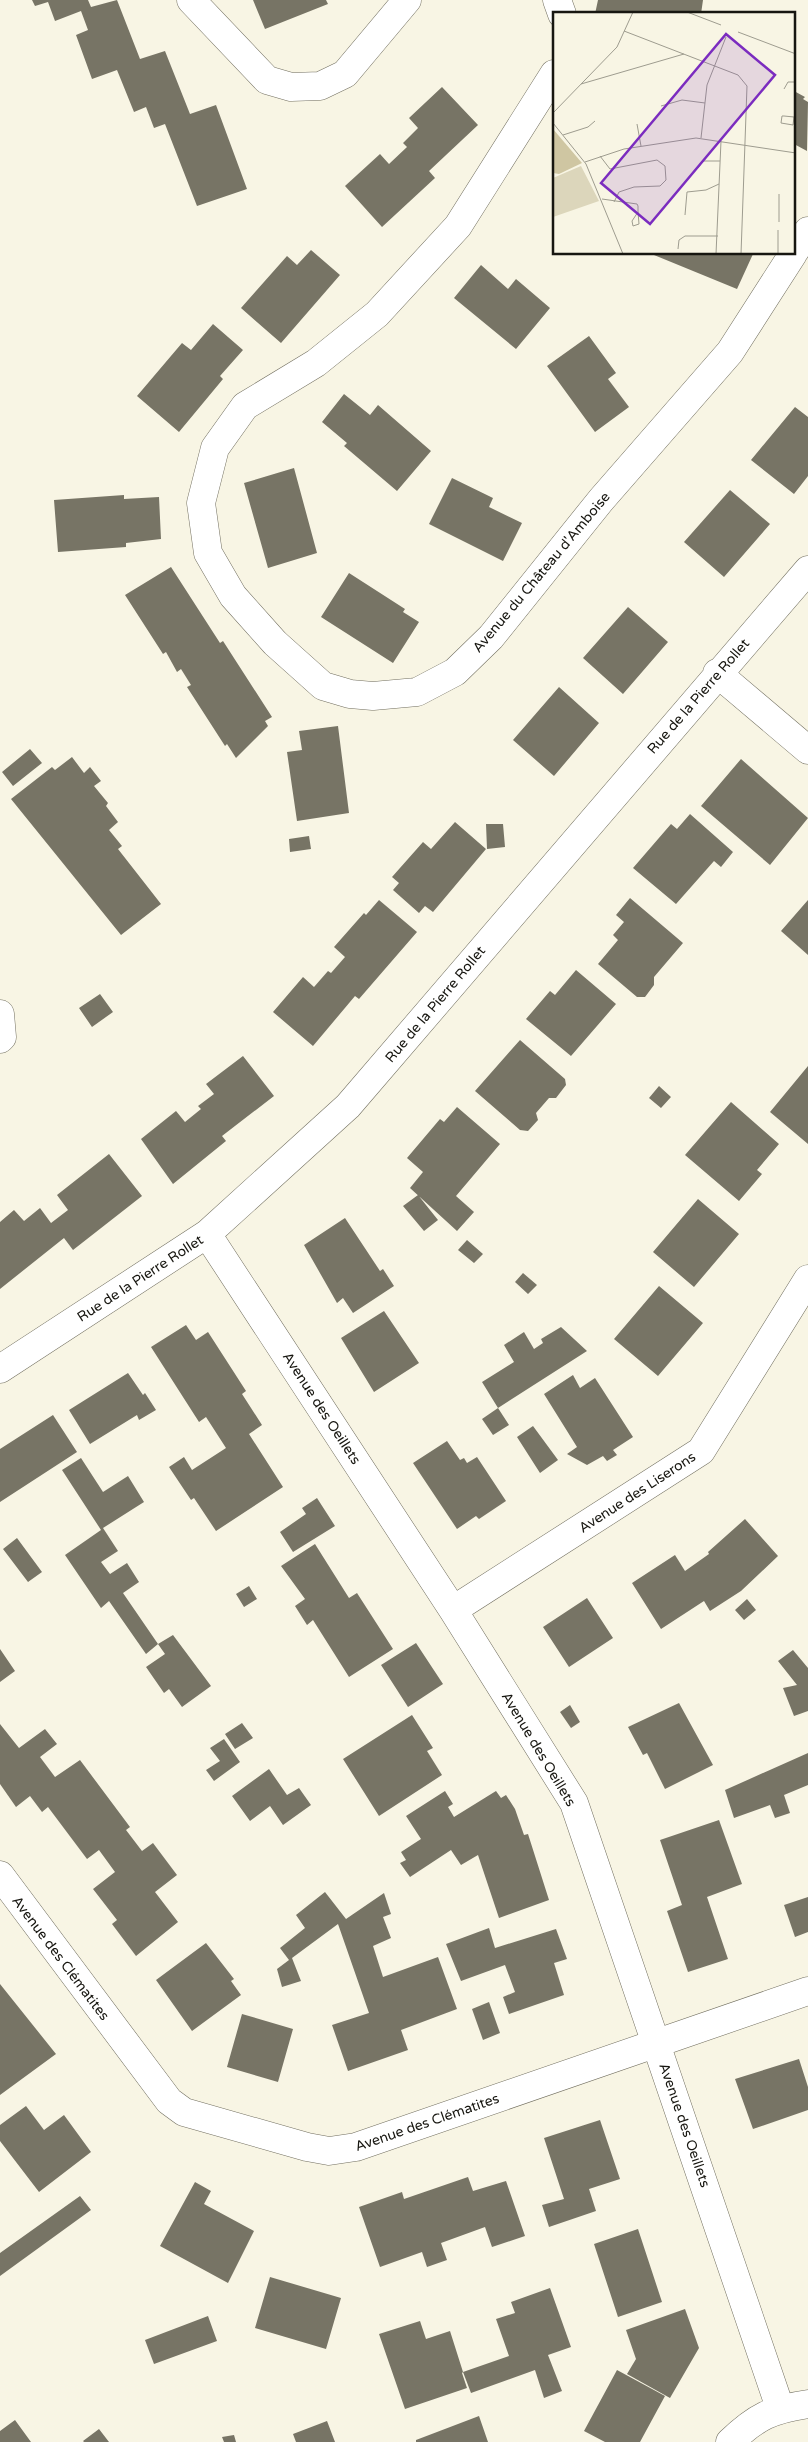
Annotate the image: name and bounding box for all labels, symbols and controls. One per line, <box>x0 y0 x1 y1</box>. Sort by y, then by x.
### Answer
inset map <box>553 12 796 255</box>
street label: Avenue du Château d'Amboise <box>469 488 614 656</box>
street label: Rue de la Pierre Rollet <box>644 635 753 757</box>
street label: Rue de la Pierre Rollet <box>382 942 490 1066</box>
street label: Rue de la Pierre Rollet <box>74 1231 207 1326</box>
street label: Avenue des Oeillets <box>279 1349 364 1468</box>
street label: Avenue des Liserons <box>576 1448 699 1537</box>
street label: Avenue des Oeillets <box>498 1689 580 1810</box>
street label: Avenue des Clématites <box>8 1893 113 2024</box>
street label: Avenue des Oeillets <box>655 2061 714 2190</box>
street label: Avenue des Clématites <box>353 2090 502 2155</box>

